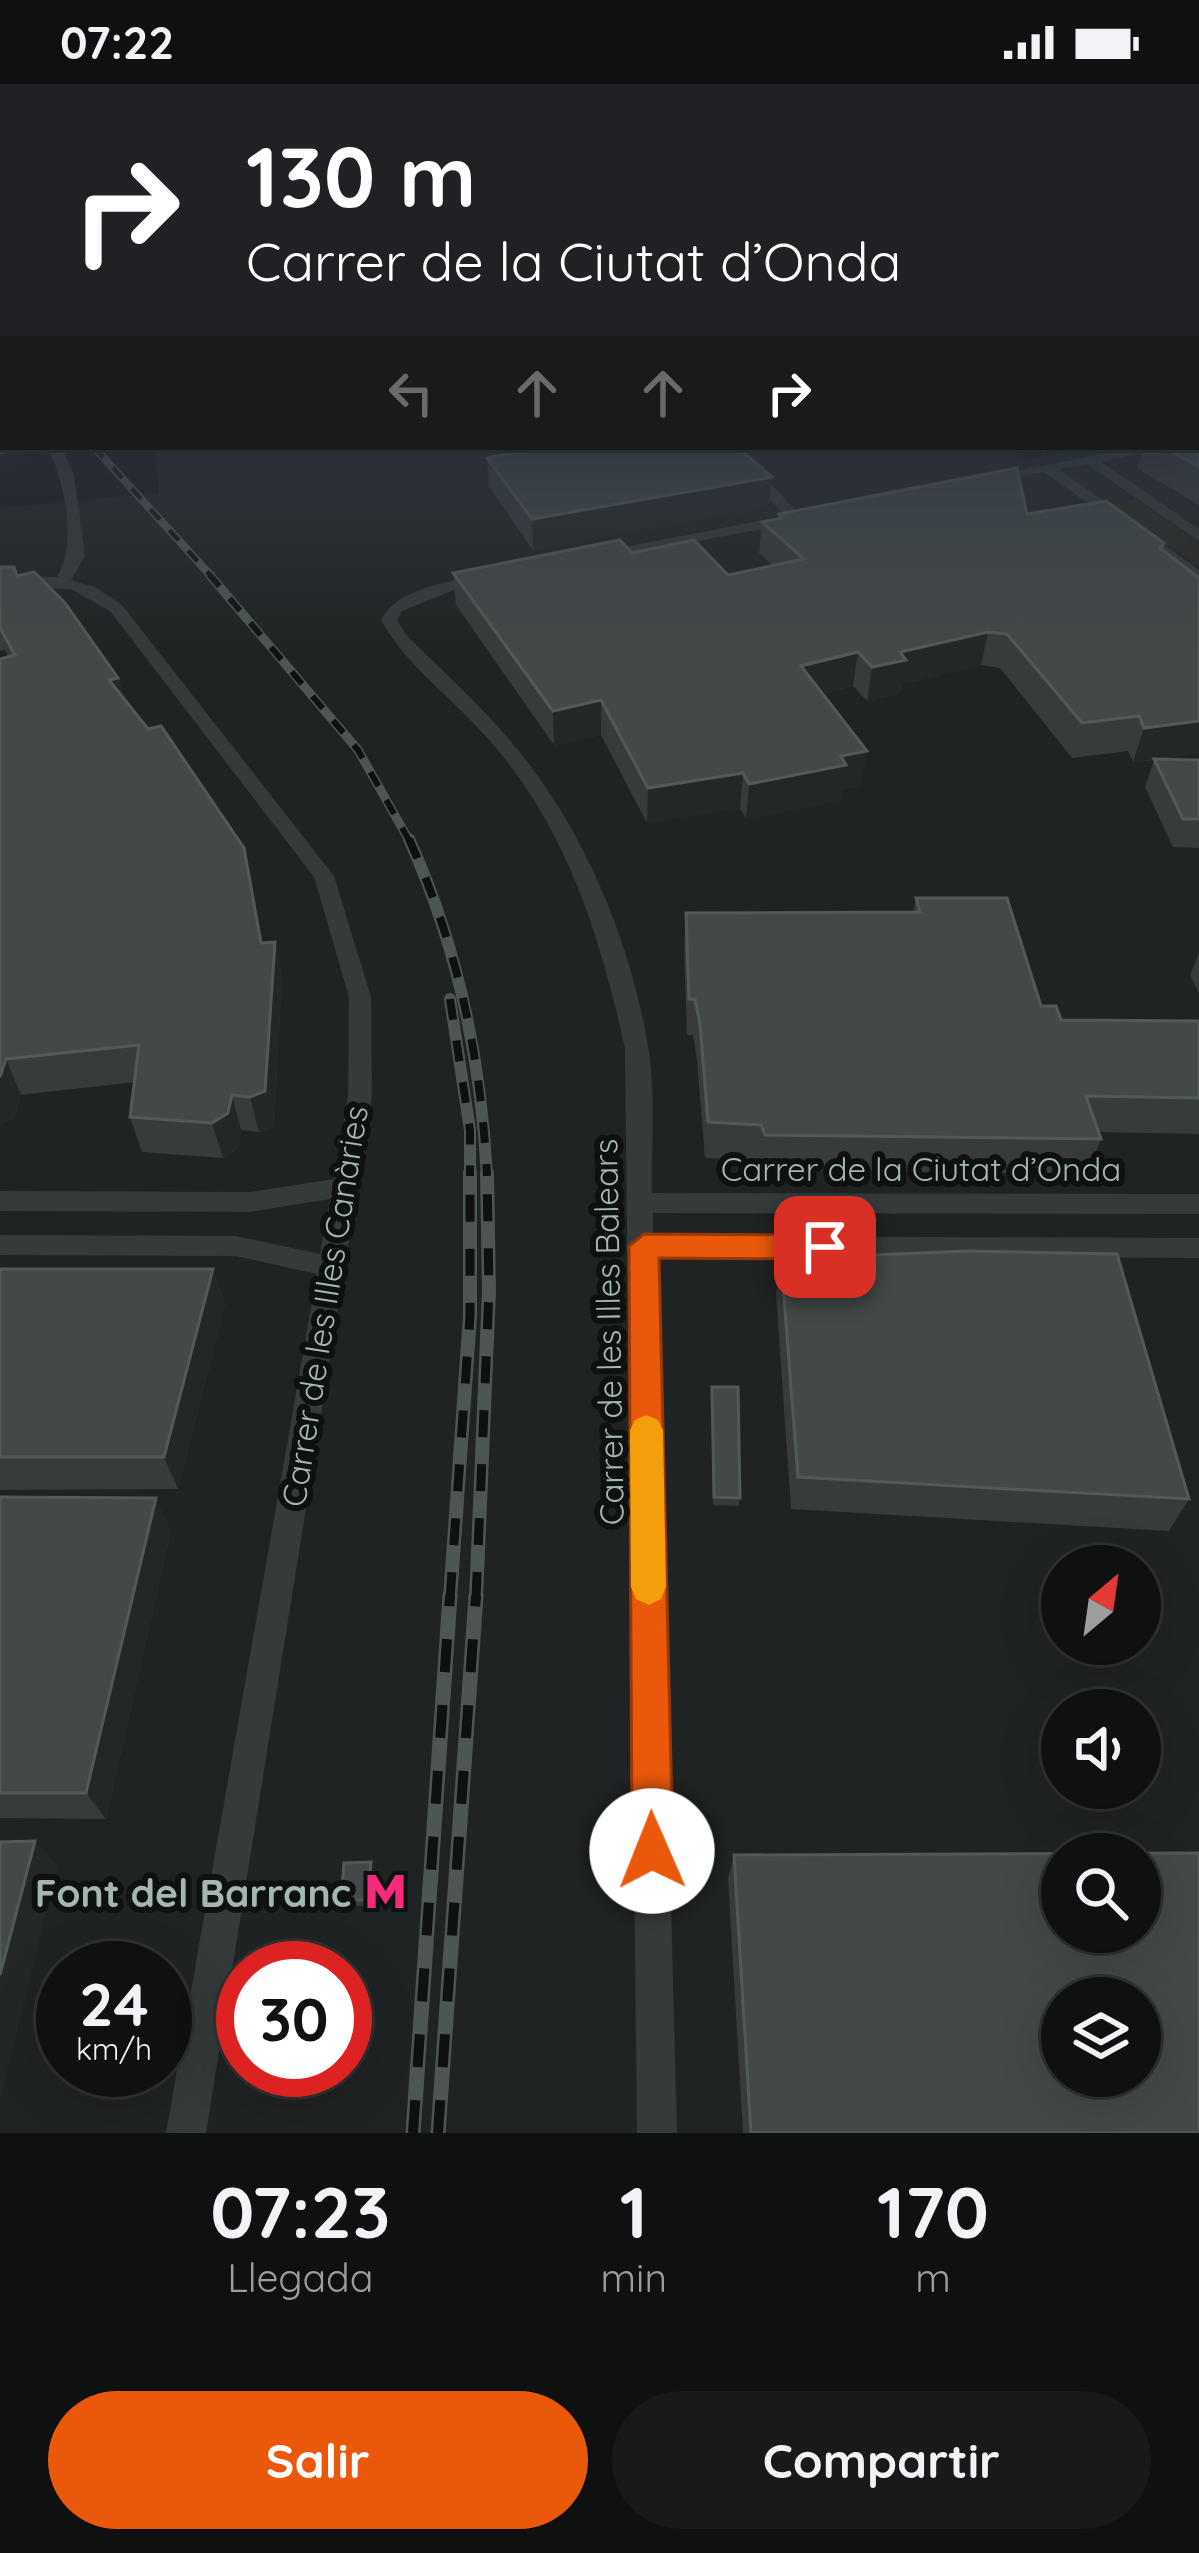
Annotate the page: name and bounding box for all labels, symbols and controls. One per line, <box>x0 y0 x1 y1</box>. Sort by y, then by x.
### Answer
text: 07:22 <box>60 14 174 70</box>
text: 130 m <box>246 123 476 228</box>
icon: right <box>48 132 204 288</box>
text: Carrer de la Ciutat d’Onda <box>246 227 901 295</box>
icon: left <box>378 360 444 426</box>
icon: ahead <box>504 360 570 426</box>
icon: ahead <box>630 360 696 426</box>
icon: right <box>756 360 822 426</box>
street label: Carrer de les Illes Canàries <box>272 1103 376 1509</box>
street label: Carrer de les Illes Balears <box>584 1138 632 1526</box>
street label: Carrer de la Ciutat d’Onda <box>721 1148 1121 1189</box>
pin <box>774 1196 876 1298</box>
icon: arrive <box>792 1214 858 1280</box>
north arrow <box>1041 1545 1161 1665</box>
map controls <box>1041 1545 1161 2097</box>
button: sound <box>1041 1689 1161 1809</box>
position arrow <box>589 1788 715 1914</box>
button: search <box>1041 1833 1161 1953</box>
place label: Font del Barranc <box>35 1868 351 1917</box>
metro station icon: Font del Barranc <box>362 1869 408 1915</box>
speed limit sign: 30 <box>216 1941 372 2097</box>
text: 24 <box>79 1966 149 2041</box>
button: layers <box>1041 1977 1161 2097</box>
text: km/h <box>76 2030 152 2068</box>
text: 07:23 <box>210 2166 390 2256</box>
text: 1 <box>620 2166 648 2256</box>
text: 170 <box>877 2166 989 2256</box>
text: Llegada <box>227 2253 373 2302</box>
text: min <box>600 2253 667 2302</box>
text: m <box>915 2253 951 2302</box>
button: Salir <box>48 2391 588 2529</box>
button: Compartir <box>612 2391 1151 2529</box>

